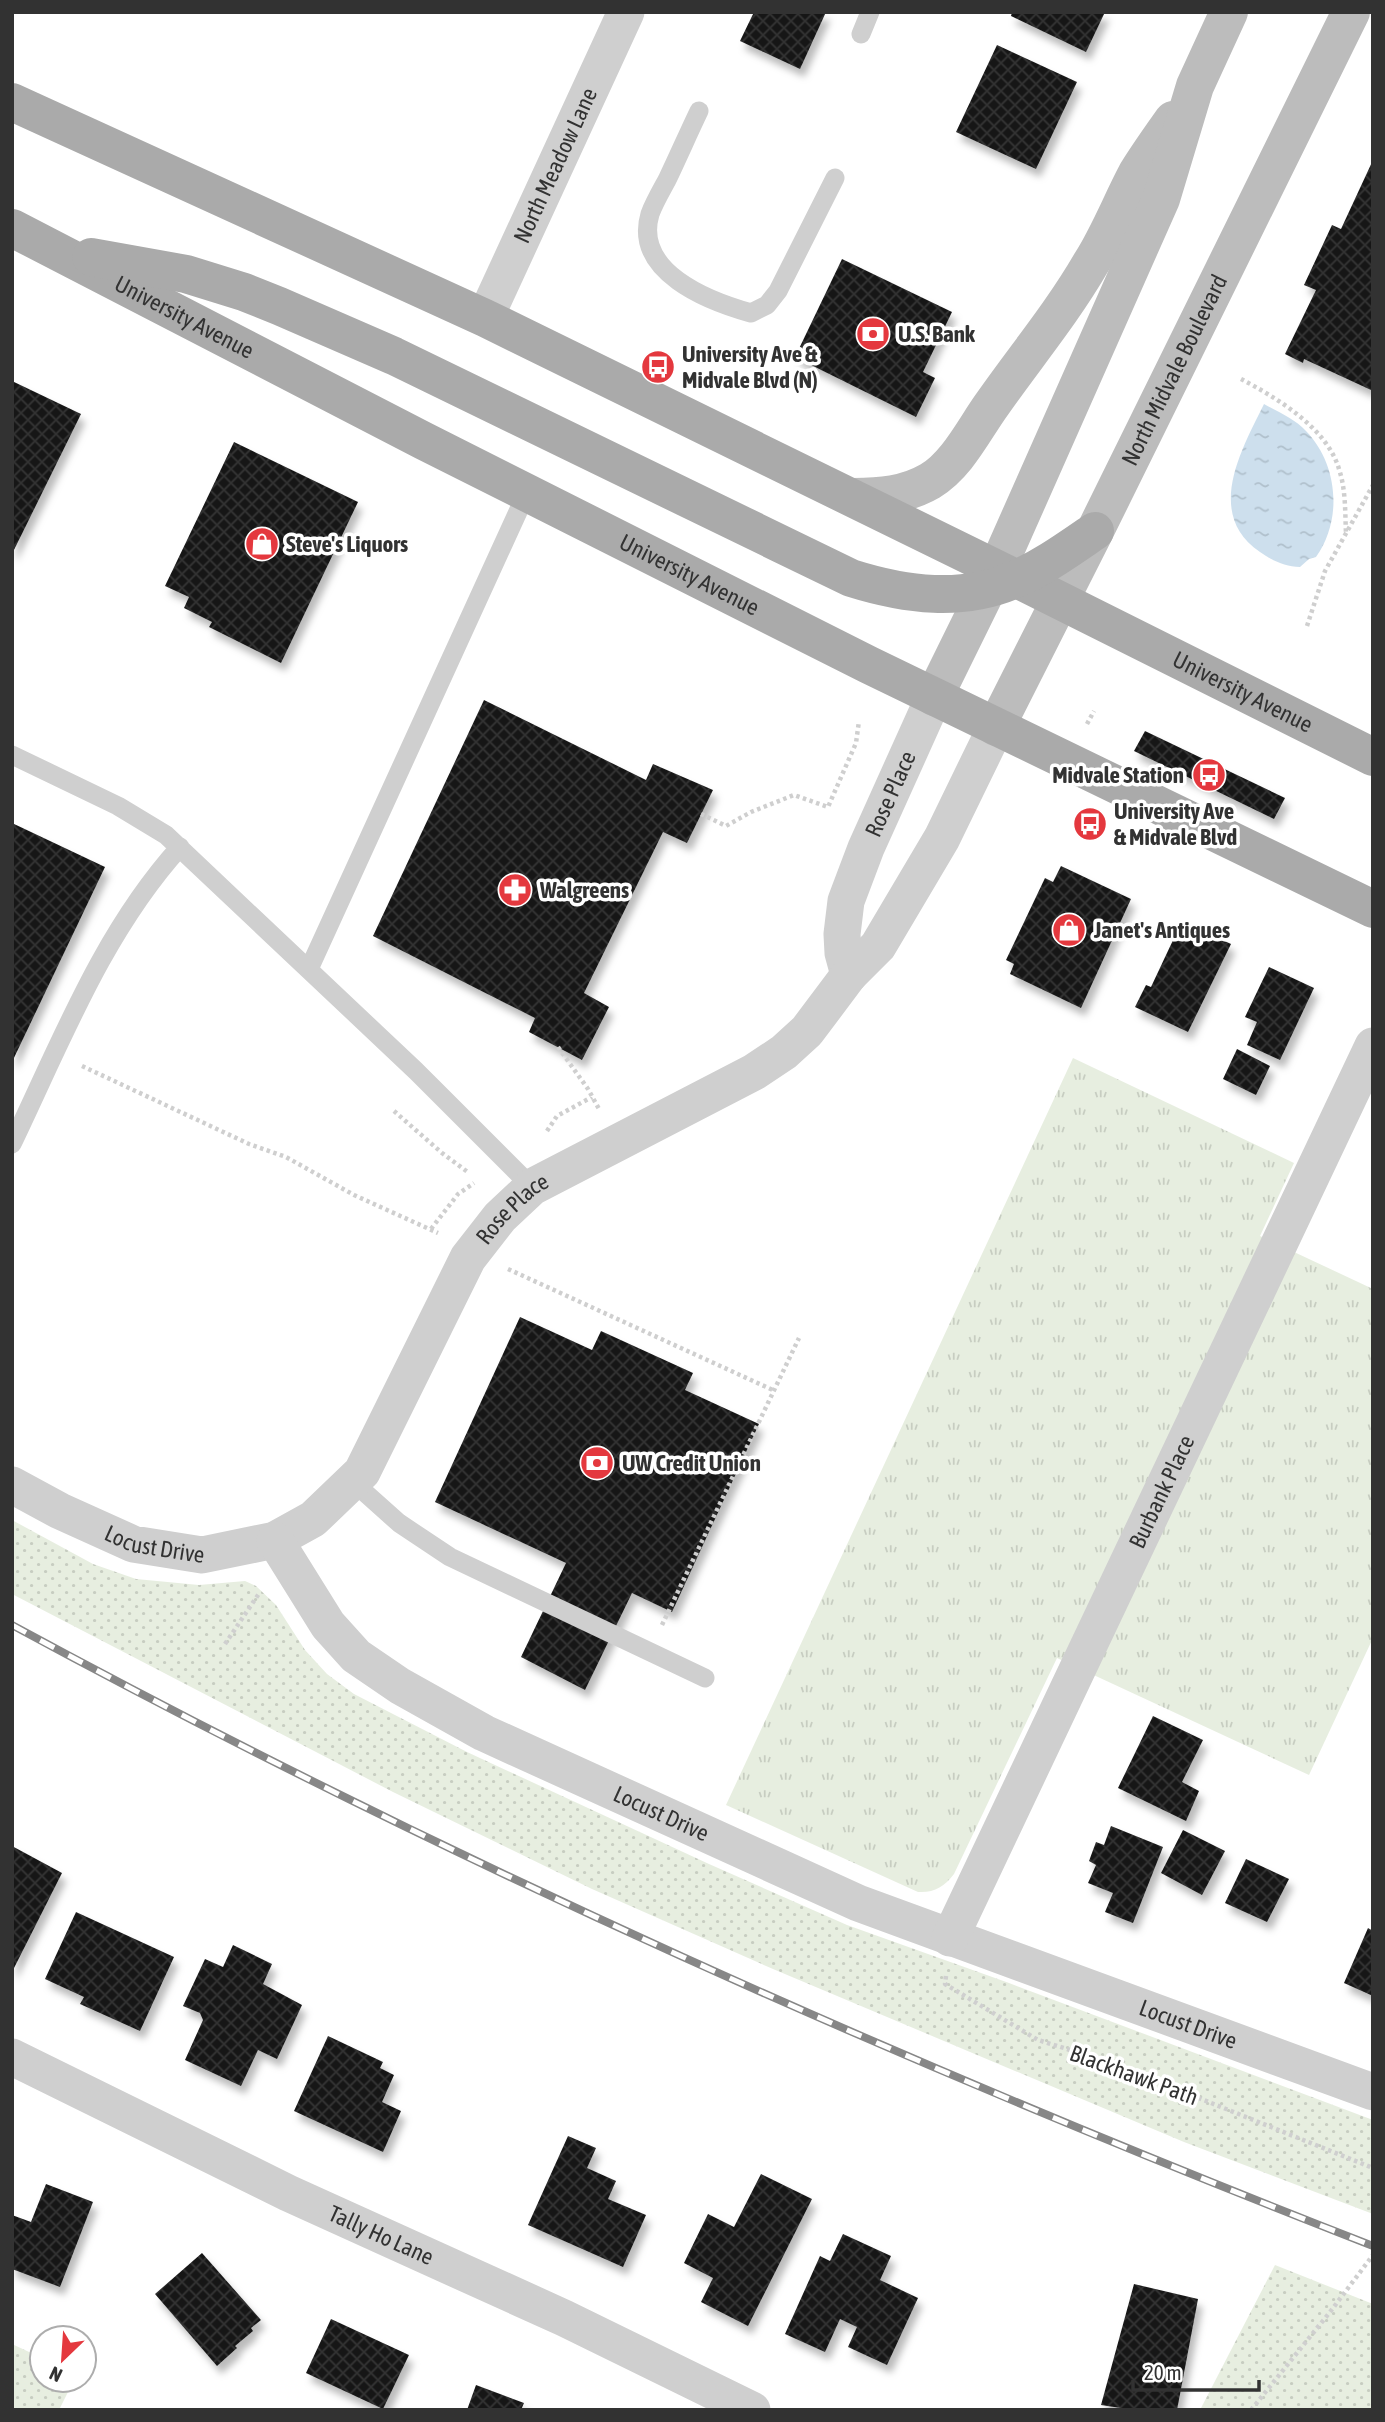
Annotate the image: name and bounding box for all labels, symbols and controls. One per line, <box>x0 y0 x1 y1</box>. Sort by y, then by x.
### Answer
street label: North Meadow Lane <box>508 84 602 247</box>
street label: University Avenue <box>110 270 258 364</box>
street label: North Midvale Boulevard <box>1116 270 1232 470</box>
bank icon: U.S. Bank <box>854 315 892 353</box>
place label: U.S. Bank <box>898 321 976 347</box>
place label: University Ave & Midvale Blvd (N) <box>682 341 818 393</box>
bus stop icon: University Ave & Midvale Blvd (N) <box>639 348 677 386</box>
shop icon: Steve's Liquors <box>243 525 281 563</box>
street label: University Avenue <box>615 529 764 621</box>
place label: Steve's Liquors <box>286 531 408 557</box>
street label: University Avenue <box>1169 646 1317 738</box>
street label: Rose Place <box>860 747 921 841</box>
bus stop icon: Midvale Station <box>1190 756 1228 794</box>
place label: Midvale Station <box>1052 762 1184 788</box>
place label: University Ave & Midvale Blvd <box>1114 798 1237 850</box>
bus stop icon: University Ave & Midvale Blvd <box>1071 805 1109 843</box>
pharmacy icon: Walgreens <box>496 871 534 909</box>
place label: Walgreens <box>539 877 629 903</box>
shop icon: Janet's Antiques <box>1050 911 1088 949</box>
place label: Janet's Antiques <box>1093 917 1230 943</box>
street label: Rose Place <box>471 1168 553 1249</box>
street label: Burbank Place <box>1124 1431 1200 1552</box>
bank icon: UW Credit Union <box>578 1444 616 1482</box>
place label: UW Credit Union <box>622 1450 761 1476</box>
street label: Locust Drive <box>101 1520 206 1568</box>
street label: Locust Drive <box>609 1781 713 1846</box>
street label: Locust Drive <box>1136 1994 1241 2054</box>
street label: Blackhawk Path <box>1066 2040 1202 2110</box>
street label: Tally Ho Lane <box>325 2200 438 2270</box>
north arrow <box>28 2324 98 2394</box>
scale bar <box>1133 2348 1259 2392</box>
text: 20 m <box>1144 2360 1182 2384</box>
text: N <box>46 2362 66 2387</box>

